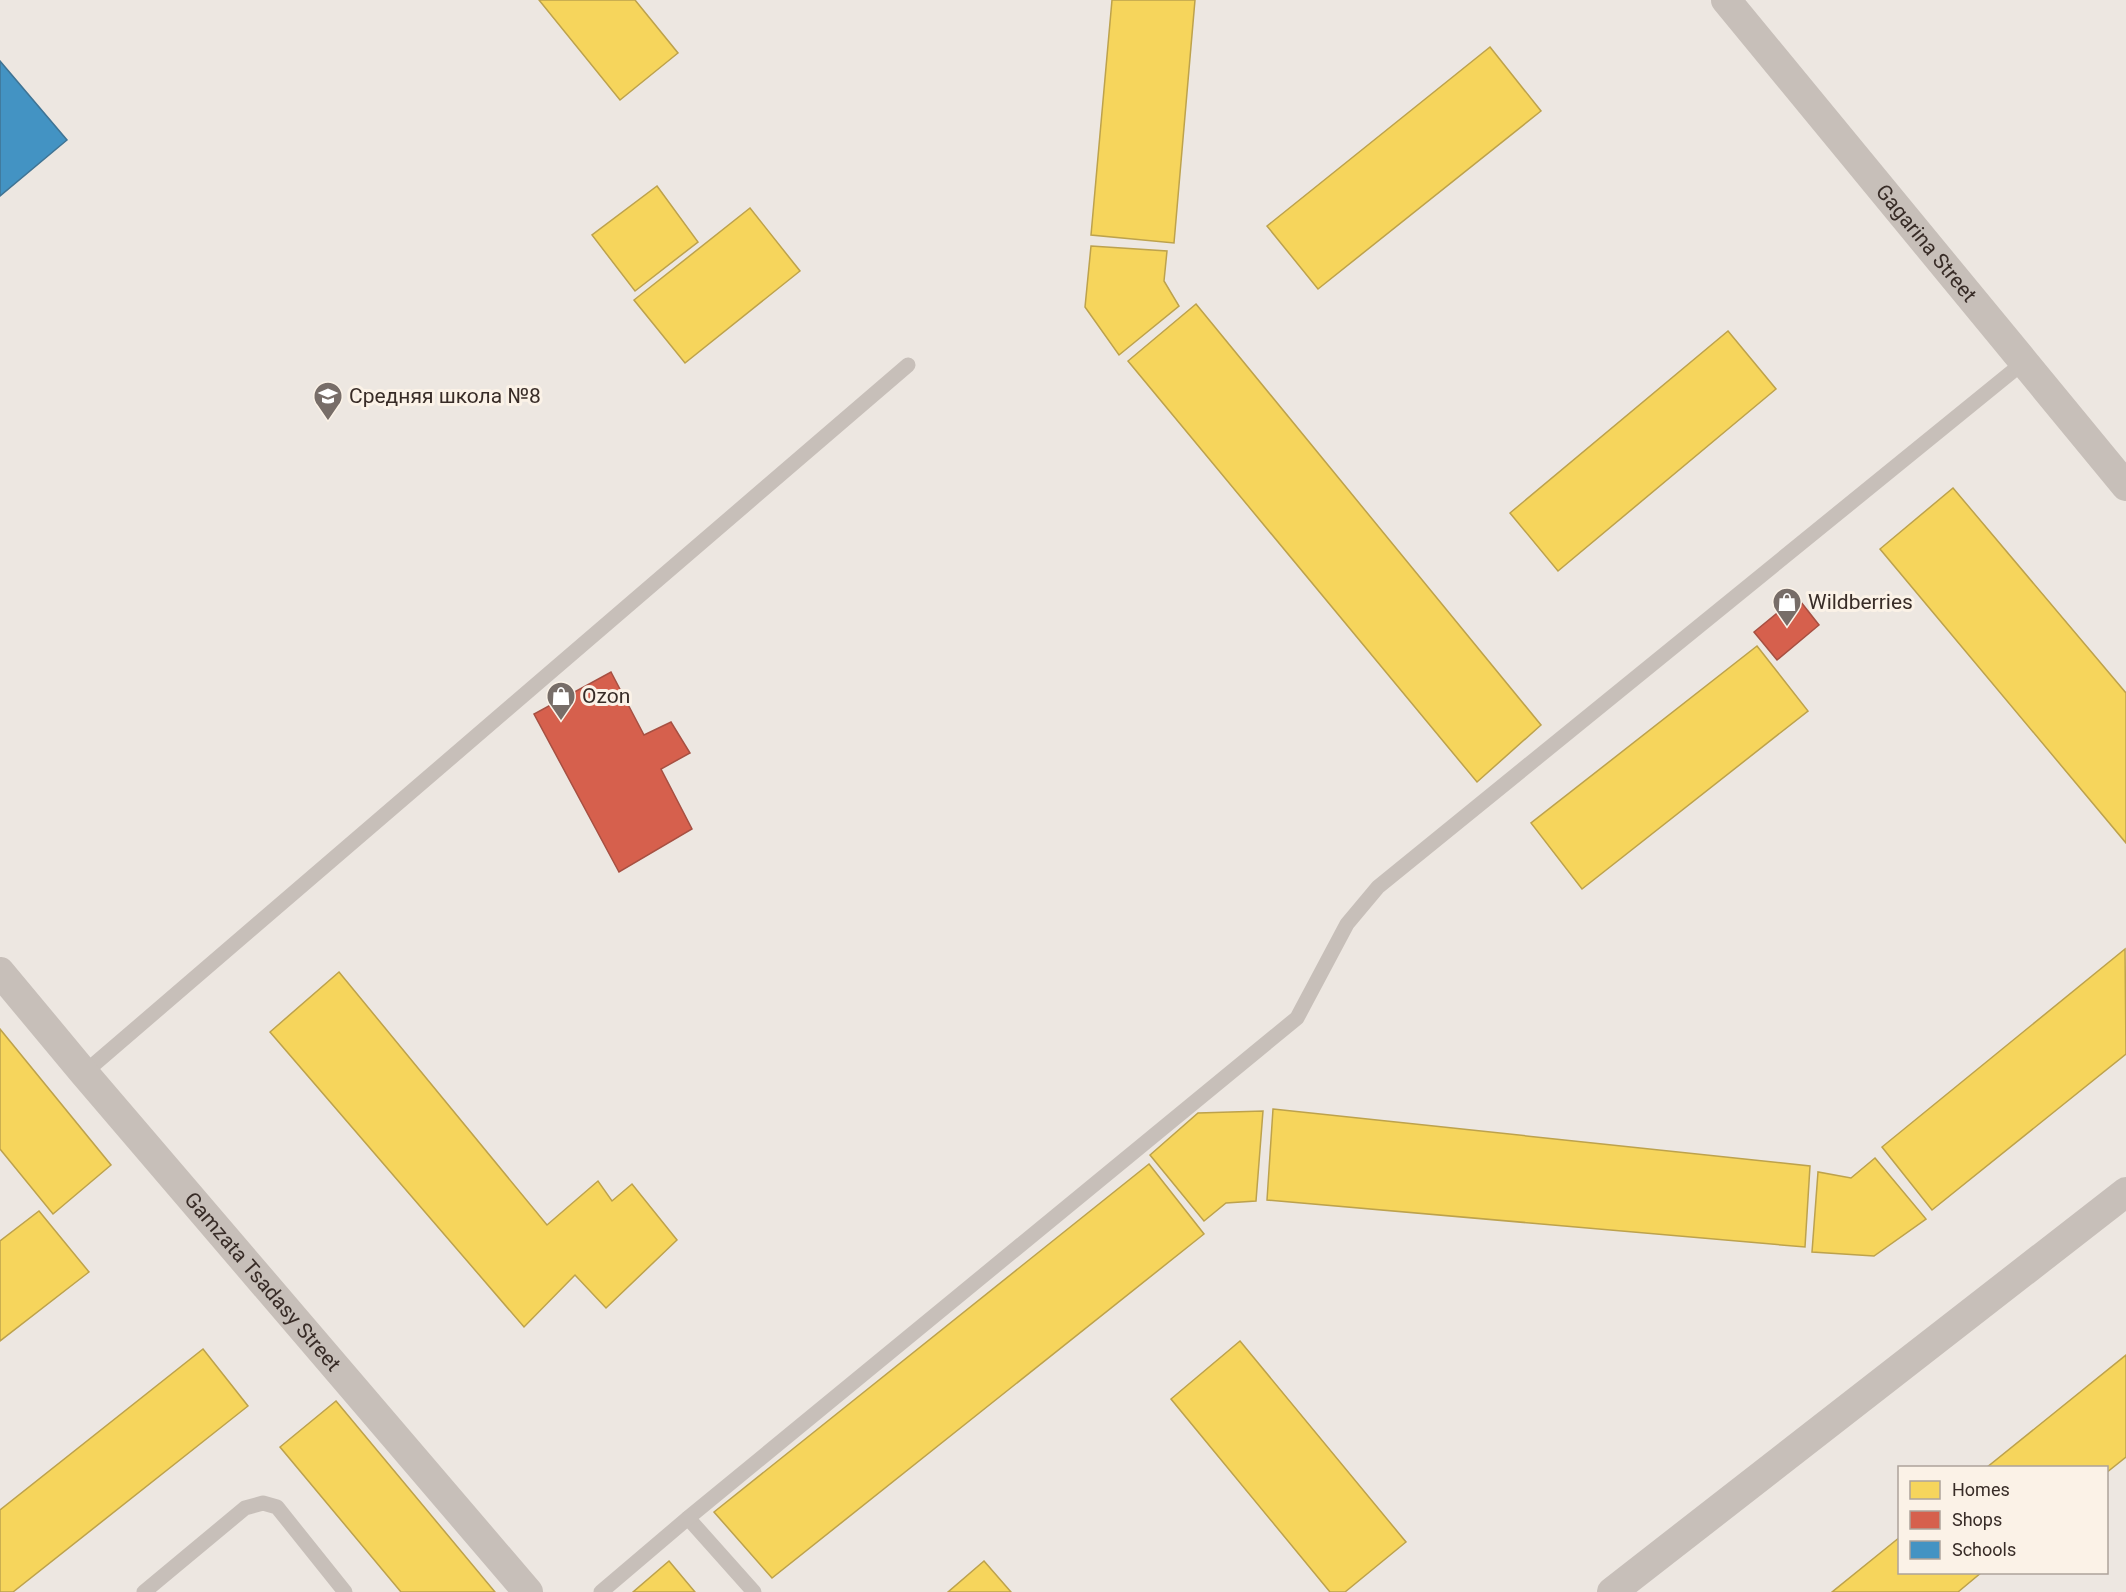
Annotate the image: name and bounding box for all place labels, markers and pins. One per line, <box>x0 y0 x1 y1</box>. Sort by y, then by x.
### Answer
school or university icon: Средняя школа №8 <box>312 380 344 422</box>
place label: Средняя школа №8 <box>349 384 541 408</box>
shop icon: Wildberries <box>1771 586 1803 628</box>
place label: Wildberries <box>1808 590 1913 614</box>
shop icon: Ozon <box>545 680 577 722</box>
place label: Ozon <box>582 684 630 708</box>

